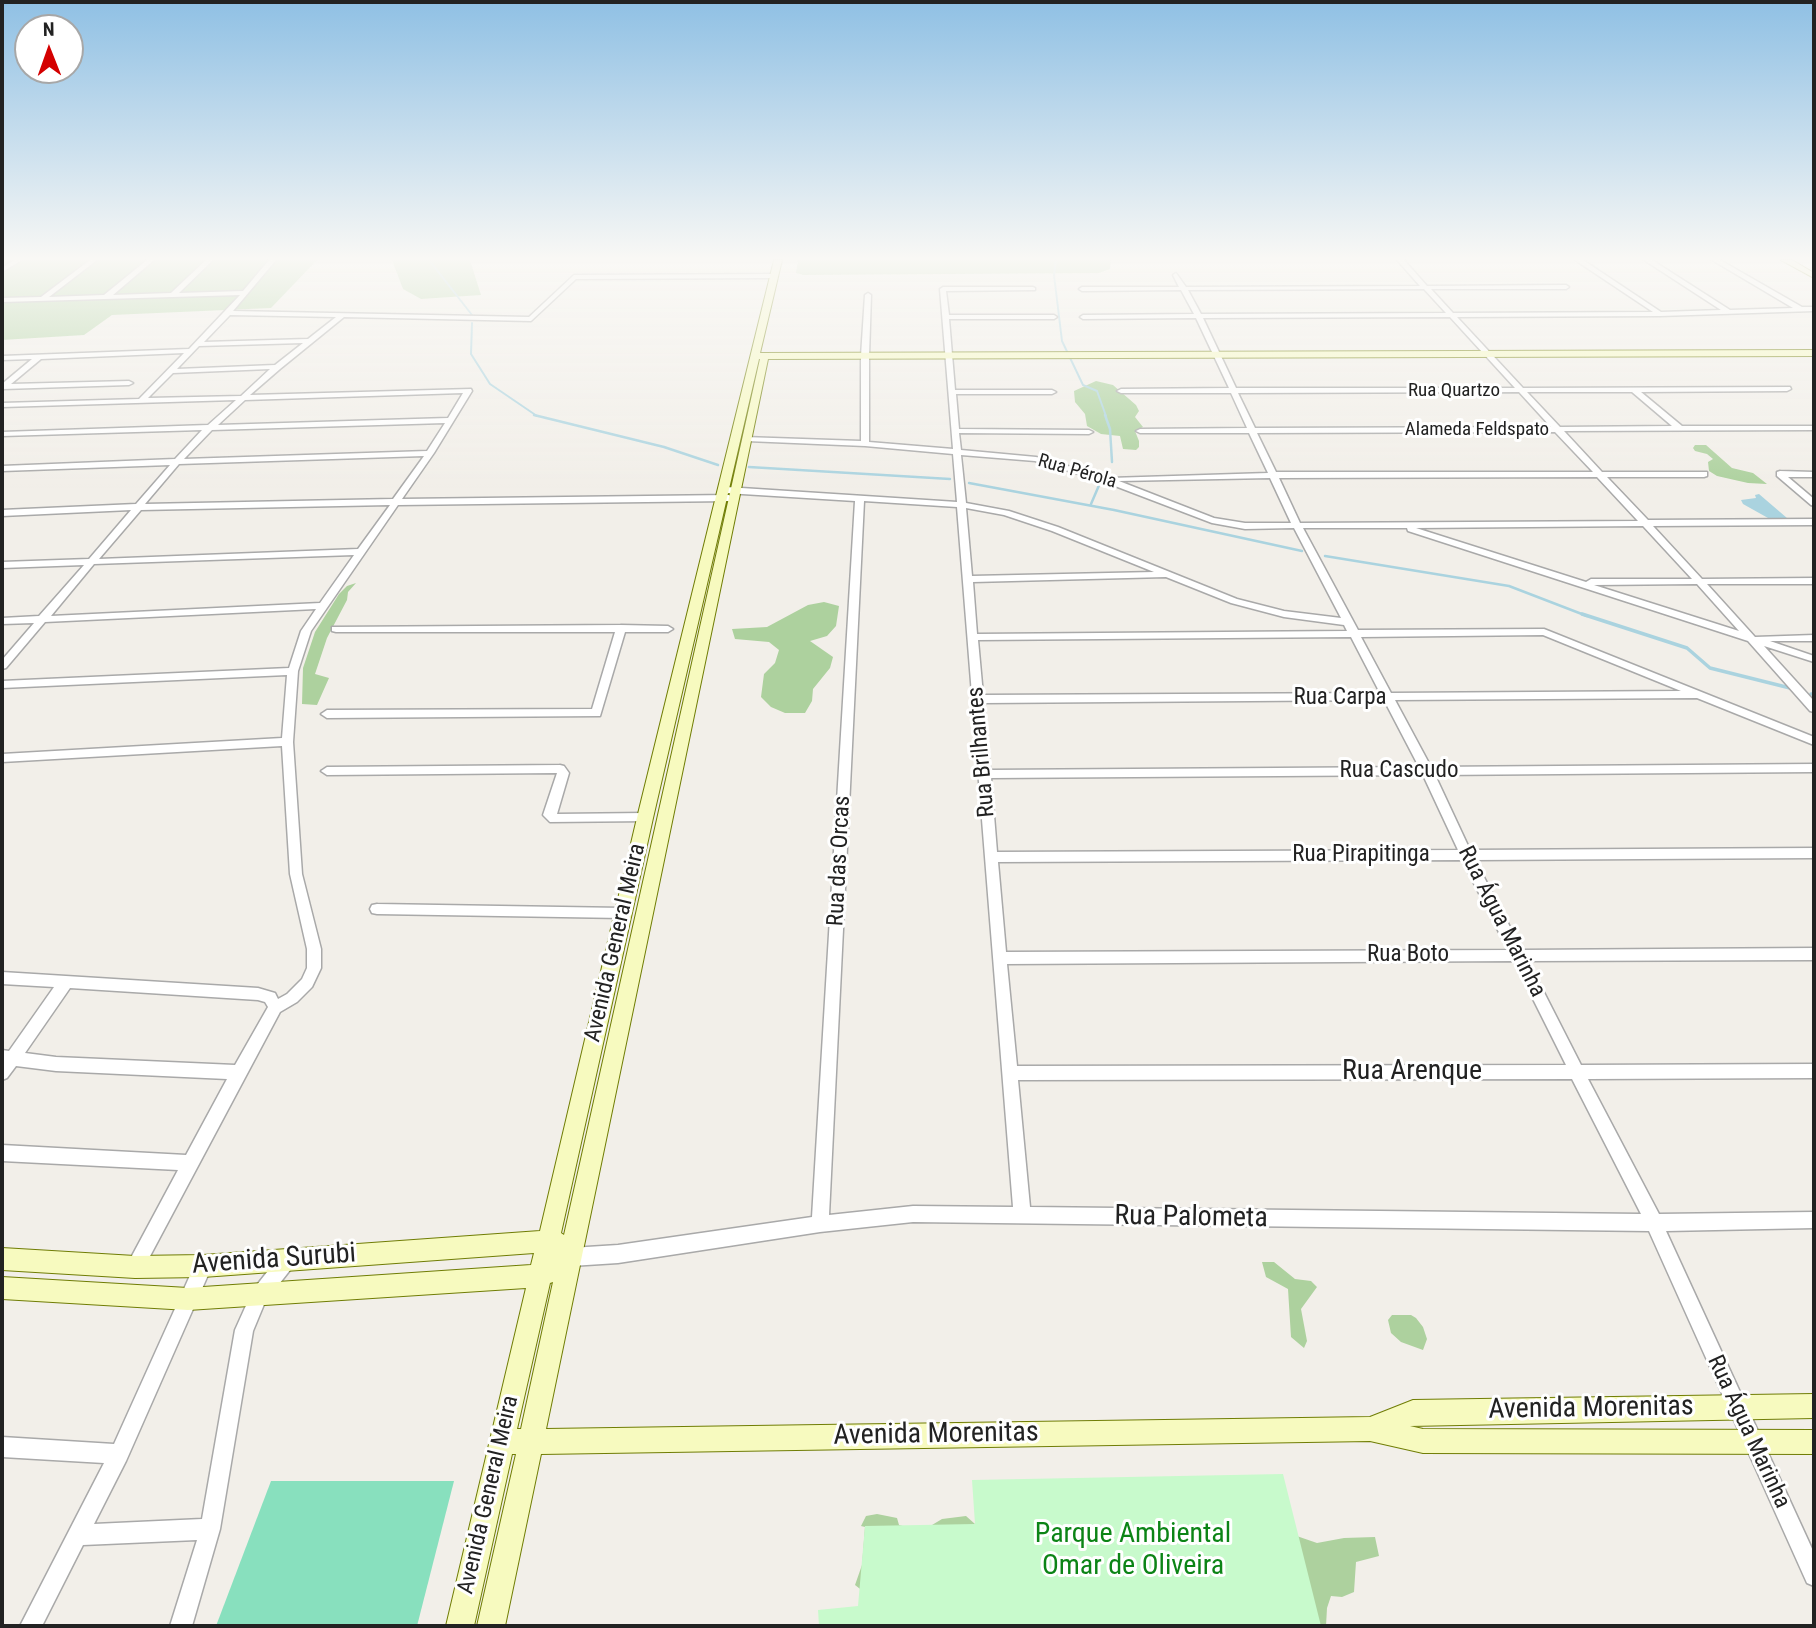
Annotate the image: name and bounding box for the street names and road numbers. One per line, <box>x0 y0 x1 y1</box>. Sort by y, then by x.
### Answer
street label: Rua Quartzo <box>1408 380 1500 402</box>
street label: Alameda Feldspato <box>1405 419 1549 441</box>
street label: Rua Pérola <box>1035 450 1119 494</box>
street label: Rua Carpa <box>1293 684 1387 712</box>
street label: Rua Brilhantes <box>963 686 1001 818</box>
street label: Rua Cascudo <box>1340 757 1458 785</box>
street label: Rua das Orcas <box>823 795 857 927</box>
street label: Avenida General Meira <box>580 841 652 1045</box>
street label: Rua Pirapitinga <box>1292 841 1430 869</box>
street label: Rua Água Marinha <box>1451 842 1551 1002</box>
street label: Rua Boto <box>1367 941 1449 969</box>
street label: Rua Arenque <box>1342 1055 1482 1089</box>
street label: Rua Palometa <box>1114 1200 1268 1236</box>
street label: Avenida Surubi <box>191 1238 357 1282</box>
street label: Rua Água Marinha <box>1701 1351 1795 1513</box>
street label: Avenida Morenitas <box>1488 1390 1694 1428</box>
street label: Avenida General Meira <box>453 1393 525 1597</box>
street label: Avenida Morenitas <box>833 1416 1039 1454</box>

